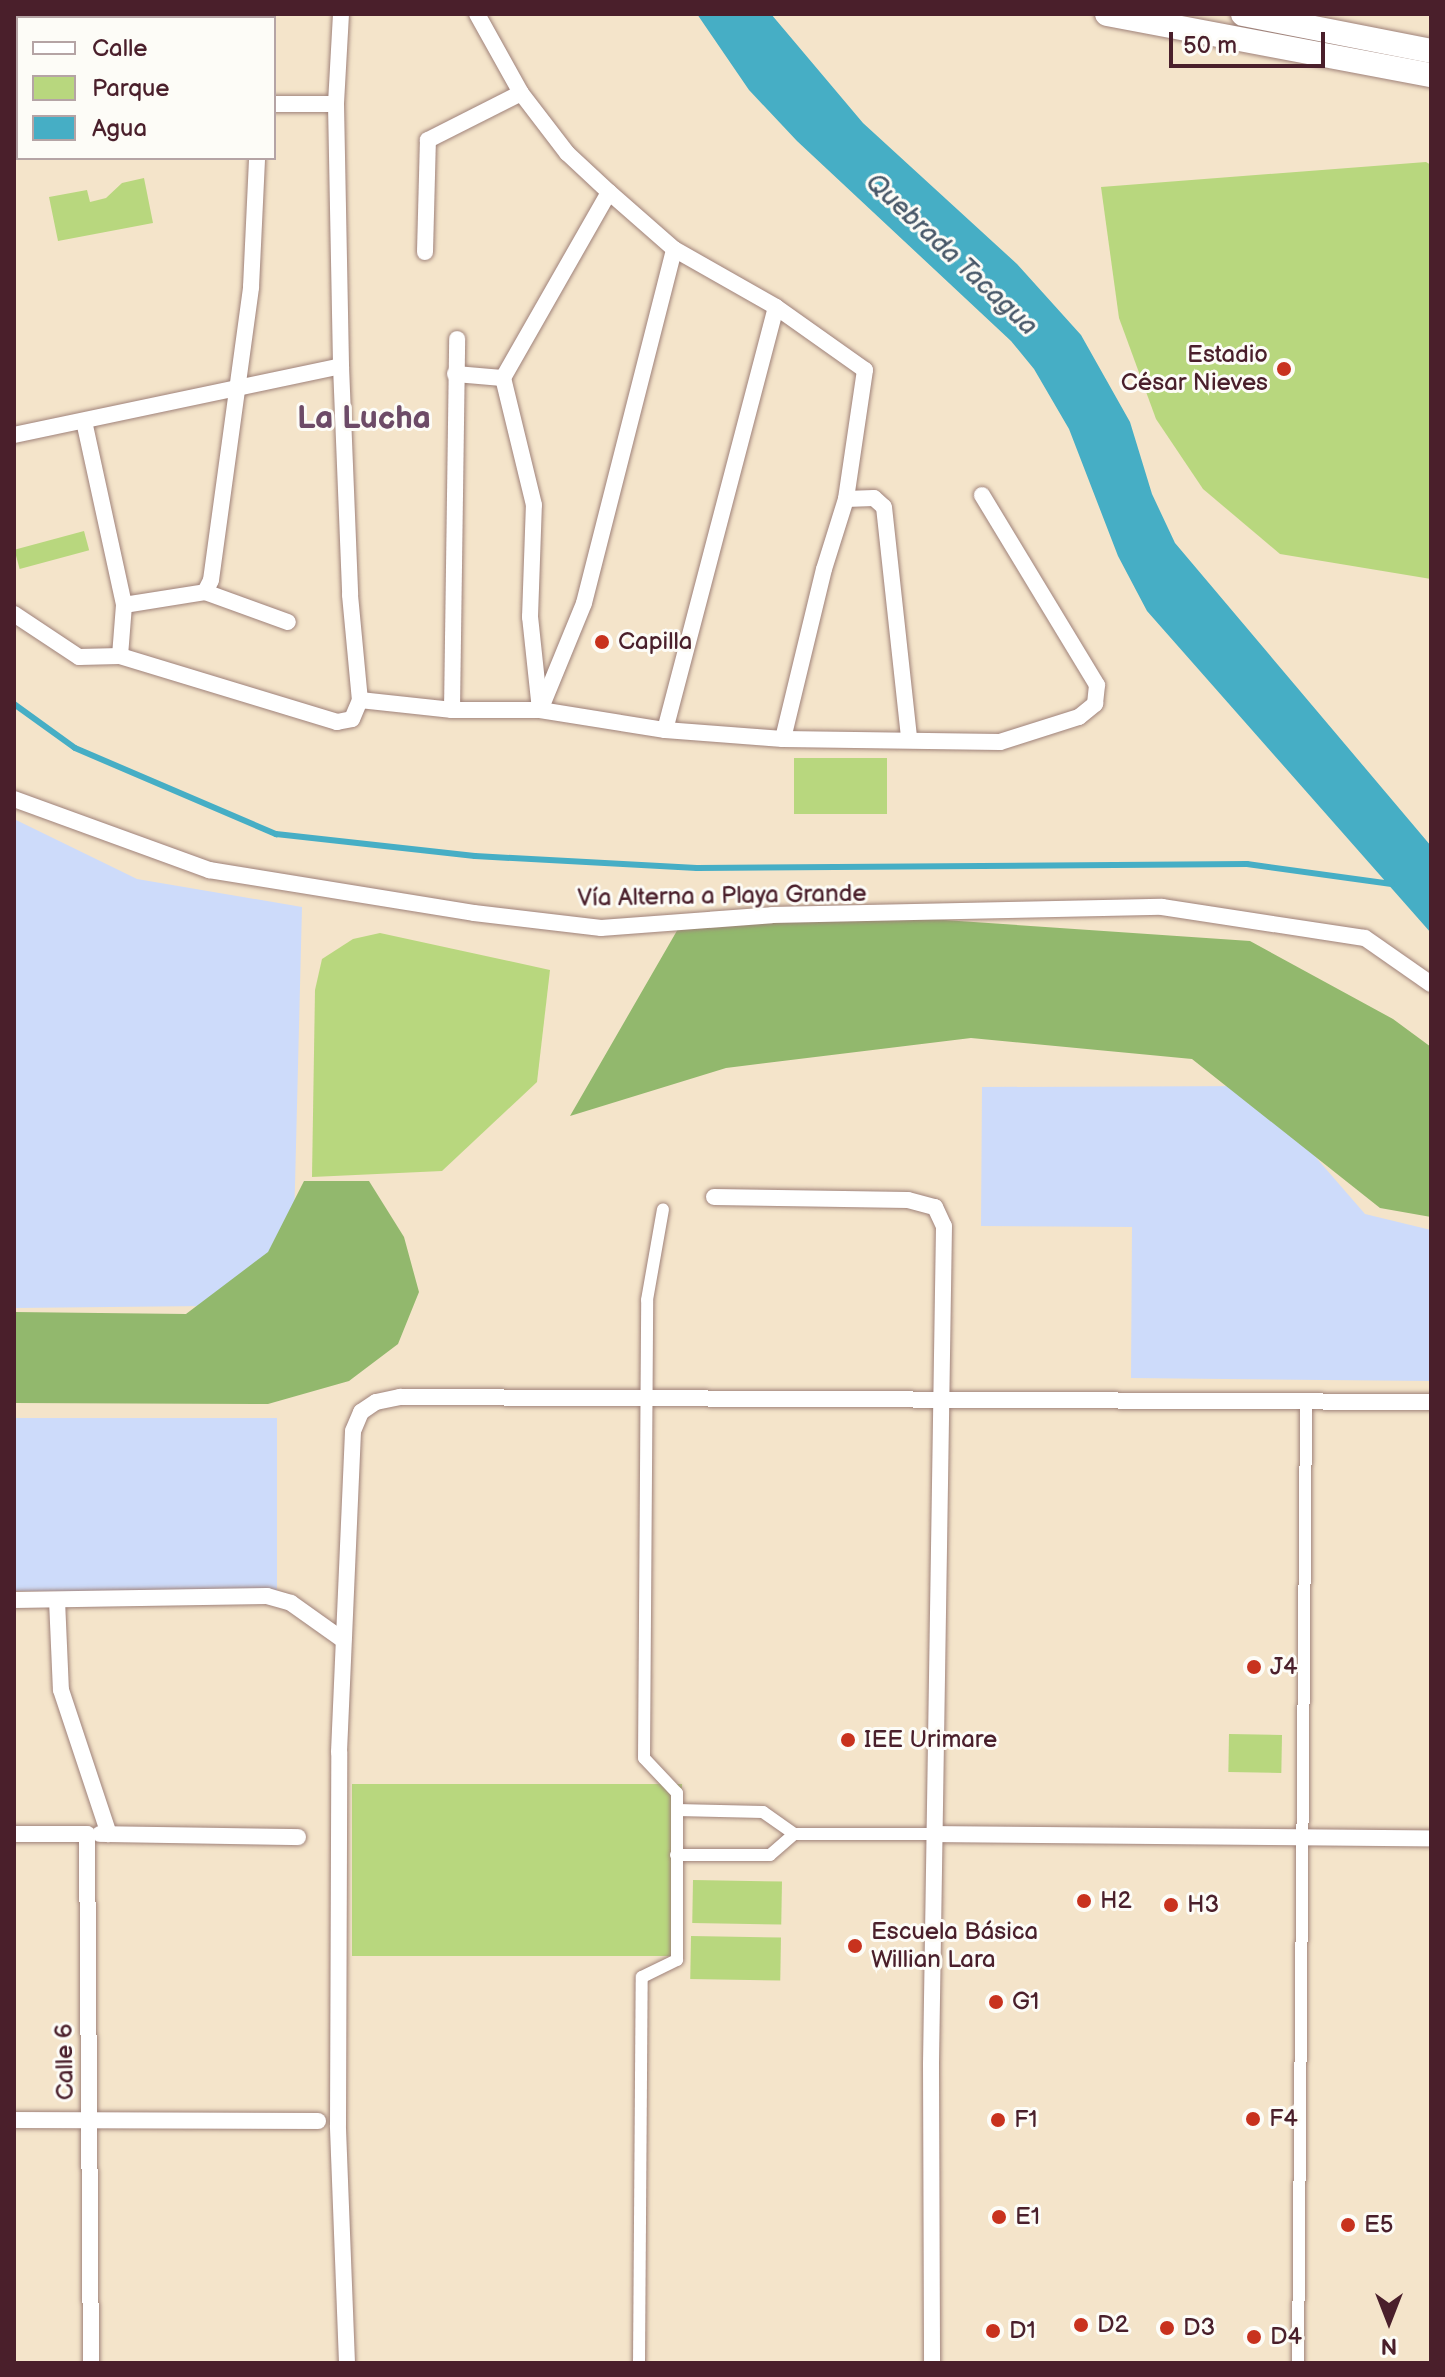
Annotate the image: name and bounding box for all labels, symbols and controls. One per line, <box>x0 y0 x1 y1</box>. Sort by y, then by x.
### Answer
legend <box>16 16 276 160</box>
scale bar <box>1173 16 1329 66</box>
text: 50 m <box>1183 31 1237 60</box>
text: Calle <box>92 34 147 63</box>
text: Parque <box>92 74 170 103</box>
text: Agua <box>92 114 147 143</box>
water label: Quebrada Tacagua <box>858 167 1044 343</box>
place label: Estadio César Nieves <box>1121 341 1268 397</box>
marker: Estadio César Nieves <box>1275 360 1293 378</box>
district label: La Lucha <box>297 400 431 438</box>
place label: Capilla <box>618 628 692 656</box>
marker: Capilla <box>593 633 611 651</box>
street label: Vía Alterna a Playa Grande <box>577 879 867 913</box>
place label: J4 <box>1270 1653 1298 1681</box>
marker: J4 <box>1245 1658 1263 1676</box>
place label: IEE Urimare <box>864 1726 997 1754</box>
marker: IEE Urimare <box>839 1731 857 1749</box>
place label: H2 <box>1100 1887 1132 1915</box>
place label: H3 <box>1187 1891 1219 1919</box>
marker: H2 <box>1075 1892 1093 1910</box>
marker: H3 <box>1162 1896 1180 1914</box>
place label: Escuela Básica Willian Lara <box>871 1918 1038 1974</box>
marker: Escuela Básica Willian Lara <box>846 1937 864 1955</box>
place label: G1 <box>1012 1988 1039 2016</box>
marker: G1 <box>987 1993 1005 2011</box>
street label: Calle 6 <box>50 2023 80 2101</box>
place label: F4 <box>1269 2105 1298 2133</box>
place label: F1 <box>1014 2106 1038 2134</box>
marker: F4 <box>1244 2110 1262 2128</box>
marker: F1 <box>989 2111 1007 2129</box>
place label: E1 <box>1015 2203 1040 2231</box>
marker: E1 <box>990 2208 1008 2226</box>
place label: E5 <box>1364 2211 1394 2239</box>
marker: E5 <box>1339 2216 1357 2234</box>
north arrow <box>1349 2281 1429 2361</box>
place label: D2 <box>1097 2311 1129 2339</box>
place label: D3 <box>1183 2314 1215 2342</box>
marker: D2 <box>1072 2316 1090 2334</box>
place label: D1 <box>1009 2317 1036 2345</box>
marker: D3 <box>1158 2319 1176 2337</box>
marker: D1 <box>984 2322 1002 2340</box>
place label: D4 <box>1270 2323 1302 2351</box>
marker: D4 <box>1245 2328 1263 2346</box>
text: N <box>1381 2332 1397 2359</box>

